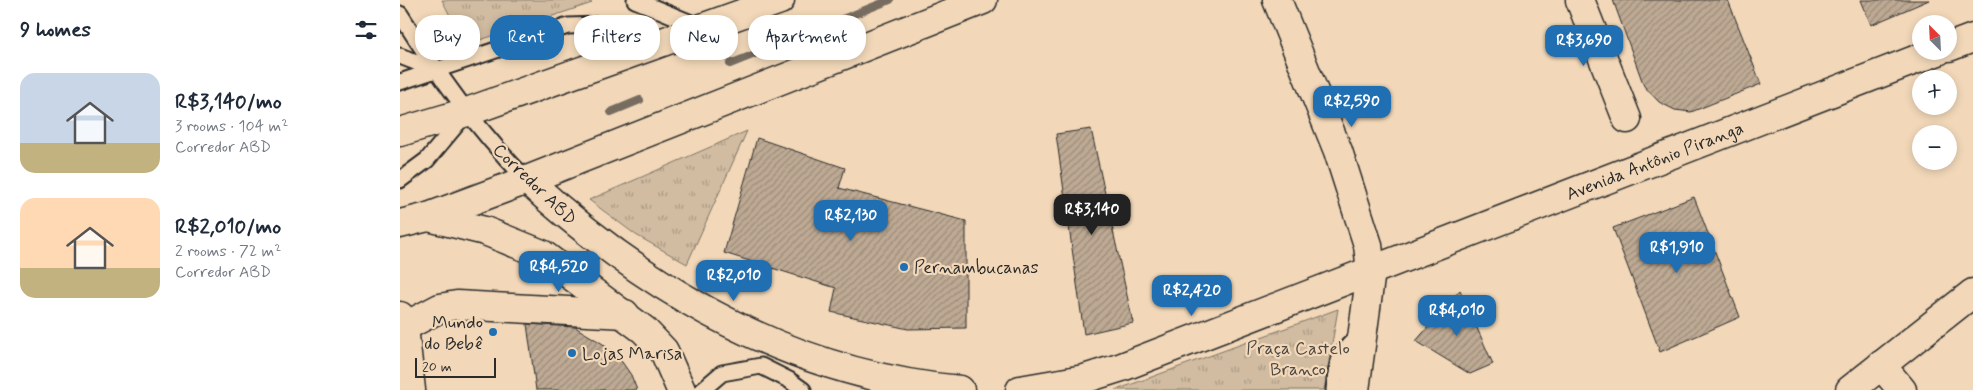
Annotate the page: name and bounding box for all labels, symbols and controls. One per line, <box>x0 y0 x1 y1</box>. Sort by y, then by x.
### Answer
chip: Buy <box>415 15 480 60</box>
chip: Rent <box>490 15 564 60</box>
chip: Filters <box>574 15 660 60</box>
chip: New <box>670 15 738 60</box>
chip: Apartment <box>748 15 866 60</box>
north arrow <box>1912 15 1958 60</box>
map controls <box>1912 15 1957 170</box>
text: 9 homes <box>20 16 91 44</box>
icon: filters <box>352 16 380 44</box>
pin: R$3,690 <box>1538 24 1630 67</box>
text: R$3,690 <box>1556 30 1612 51</box>
button: + <box>1912 70 1957 115</box>
pin: R$2,590 <box>1306 86 1398 128</box>
text: R$3,140/mo <box>175 88 282 116</box>
text: R$2,590 <box>1324 91 1380 112</box>
icon: home <box>60 93 120 153</box>
text: 3 rooms · 104 m² <box>175 116 288 137</box>
street label: Avenida Antônio Piranga <box>1563 116 1747 207</box>
button: − <box>1912 125 1957 170</box>
text: Corredor ABD <box>175 137 271 158</box>
street label: Corredor ABD <box>487 139 582 231</box>
pin: R$3,140 <box>1046 194 1138 236</box>
text: R$3,140 <box>1065 199 1119 220</box>
pin: R$2,130 <box>805 200 897 242</box>
text: R$2,130 <box>825 205 877 226</box>
text: R$2,010/mo <box>175 213 281 241</box>
icon: home <box>60 218 120 278</box>
pin: R$1,910 <box>1631 232 1723 274</box>
text: R$1,910 <box>1650 237 1704 258</box>
text: 2 rooms · 72 m² <box>175 241 281 262</box>
pin: R$4,520 <box>513 250 605 293</box>
text: R$4,520 <box>530 256 588 277</box>
place label: Pernambucanas <box>914 256 1039 280</box>
pin: R$2,010 <box>688 260 780 302</box>
marker: Pernambucanas <box>898 261 910 273</box>
text: Corredor ABD <box>175 262 271 283</box>
text: R$2,010 <box>707 265 761 286</box>
pin: R$2,420 <box>1146 274 1238 317</box>
text: R$2,420 <box>1163 280 1221 301</box>
pin: R$4,010 <box>1411 294 1503 337</box>
text: R$4,010 <box>1429 300 1485 321</box>
place label: Mundo do Bebê <box>424 311 483 356</box>
marker: Mundo do Bebê <box>487 326 499 338</box>
park label: Praça Castelo Branco <box>1246 337 1350 382</box>
place label: Lojas Marisa <box>582 342 683 366</box>
marker: Lojas Marisa <box>566 347 578 359</box>
scale bar <box>415 355 496 378</box>
text: 20 m <box>422 358 452 376</box>

